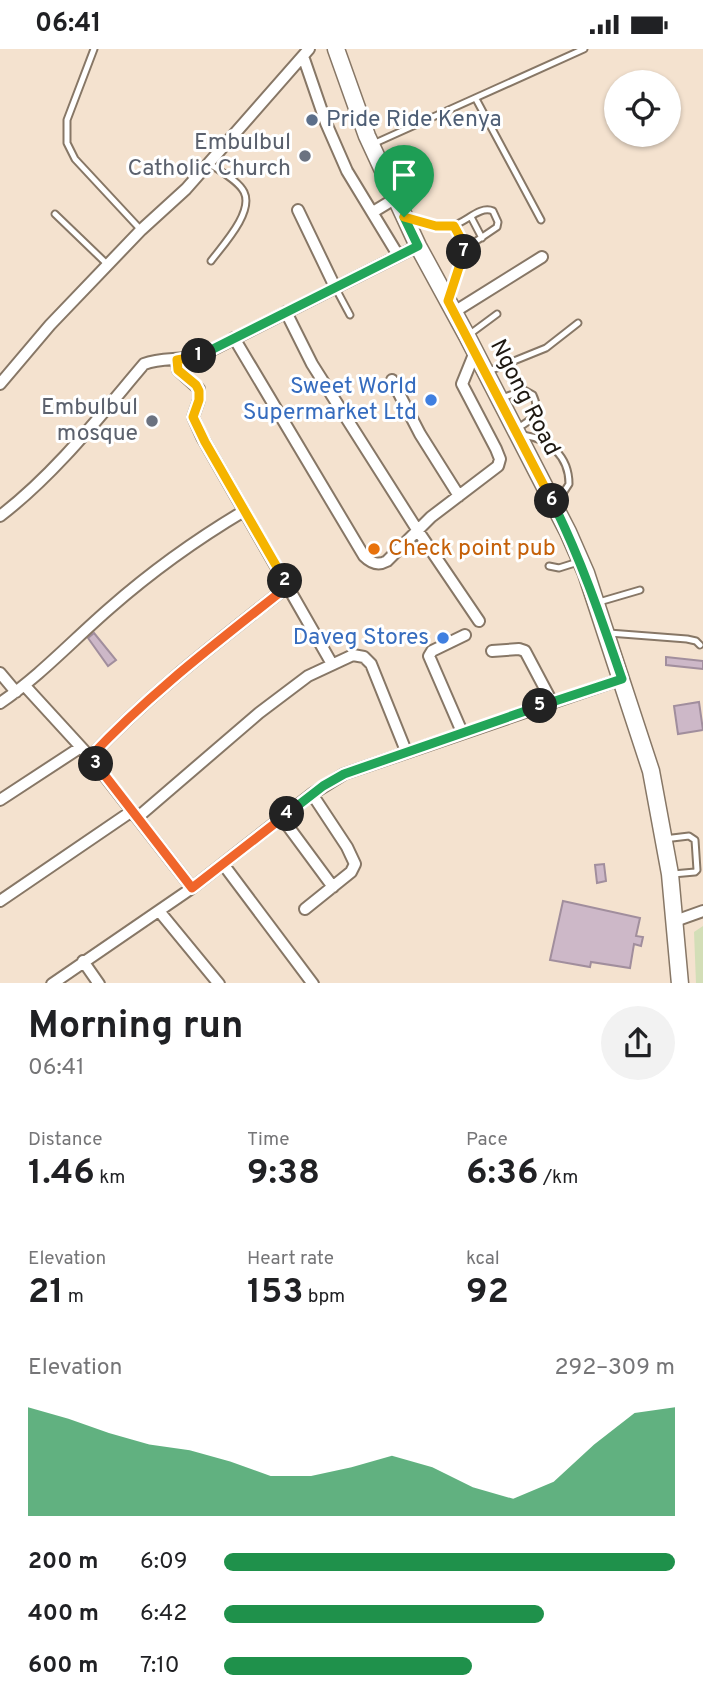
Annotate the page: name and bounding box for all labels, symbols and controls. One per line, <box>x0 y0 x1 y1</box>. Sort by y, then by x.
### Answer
text: 06:41 <box>35 8 102 41</box>
map controls <box>604 70 681 147</box>
button: locate <box>604 70 681 147</box>
place label: Pride Ride Kenya <box>326 106 502 135</box>
marker: Pride Ride Kenya <box>304 112 320 128</box>
place label: Embulbul Catholic Church <box>127 129 291 184</box>
pin <box>374 145 434 217</box>
marker: Embulbul Catholic Church <box>297 148 313 164</box>
icon: arrive <box>385 156 423 194</box>
pin: 7 <box>447 235 482 269</box>
text: 7 <box>458 239 469 263</box>
street label: Ngong Road <box>482 335 566 461</box>
pin: 1 <box>182 339 216 373</box>
text: 1 <box>195 343 202 367</box>
place label: Sweet World Supermarket Ltd <box>243 373 417 428</box>
marker: Sweet World Supermarket Ltd <box>423 392 439 408</box>
place label: Embulbul mosque <box>41 394 138 449</box>
marker: Embulbul mosque <box>144 413 160 429</box>
pin: 6 <box>534 483 570 519</box>
text: 6 <box>546 488 557 512</box>
place label: Check point pub <box>388 535 556 564</box>
marker: Check point pub <box>366 541 382 557</box>
pin: 2 <box>268 563 302 599</box>
text: 2 <box>279 568 290 592</box>
place label: Daveg Stores <box>293 624 429 653</box>
marker: Daveg Stores <box>435 630 451 646</box>
pin: 5 <box>522 689 558 723</box>
text: 5 <box>534 693 545 717</box>
pin: 3 <box>78 747 114 781</box>
text: 3 <box>90 751 101 775</box>
pin: 4 <box>270 797 304 831</box>
text: 4 <box>280 801 293 825</box>
text: Morning run <box>28 1003 244 1052</box>
button: share <box>601 1006 675 1080</box>
text: 06:41 <box>28 1054 85 1083</box>
text: Distance <box>28 1128 103 1152</box>
text: Time <box>247 1128 290 1152</box>
text: Pace <box>466 1128 508 1152</box>
text: 1.46 <box>28 1152 95 1196</box>
text: 9:38 <box>247 1152 320 1196</box>
text: 6:36 <box>466 1152 539 1196</box>
text: km <box>95 1166 125 1190</box>
text: /km <box>539 1166 578 1190</box>
text: Elevation <box>28 1247 106 1271</box>
text: Heart rate <box>247 1247 334 1271</box>
text: kcal <box>466 1247 500 1271</box>
text: 21 <box>28 1271 63 1315</box>
text: 153 <box>247 1271 303 1315</box>
text: 92 <box>466 1271 509 1315</box>
text: m <box>63 1285 84 1309</box>
text: bpm <box>303 1285 345 1309</box>
text: Elevation <box>28 1354 123 1383</box>
text: 292–309 m <box>554 1354 675 1383</box>
text: 200 m <box>28 1548 98 1577</box>
text: 6:09 <box>140 1548 187 1577</box>
text: 400 m <box>28 1600 99 1629</box>
text: 6:42 <box>140 1600 187 1629</box>
text: 600 m <box>28 1652 98 1681</box>
text: 7:10 <box>140 1652 180 1681</box>

